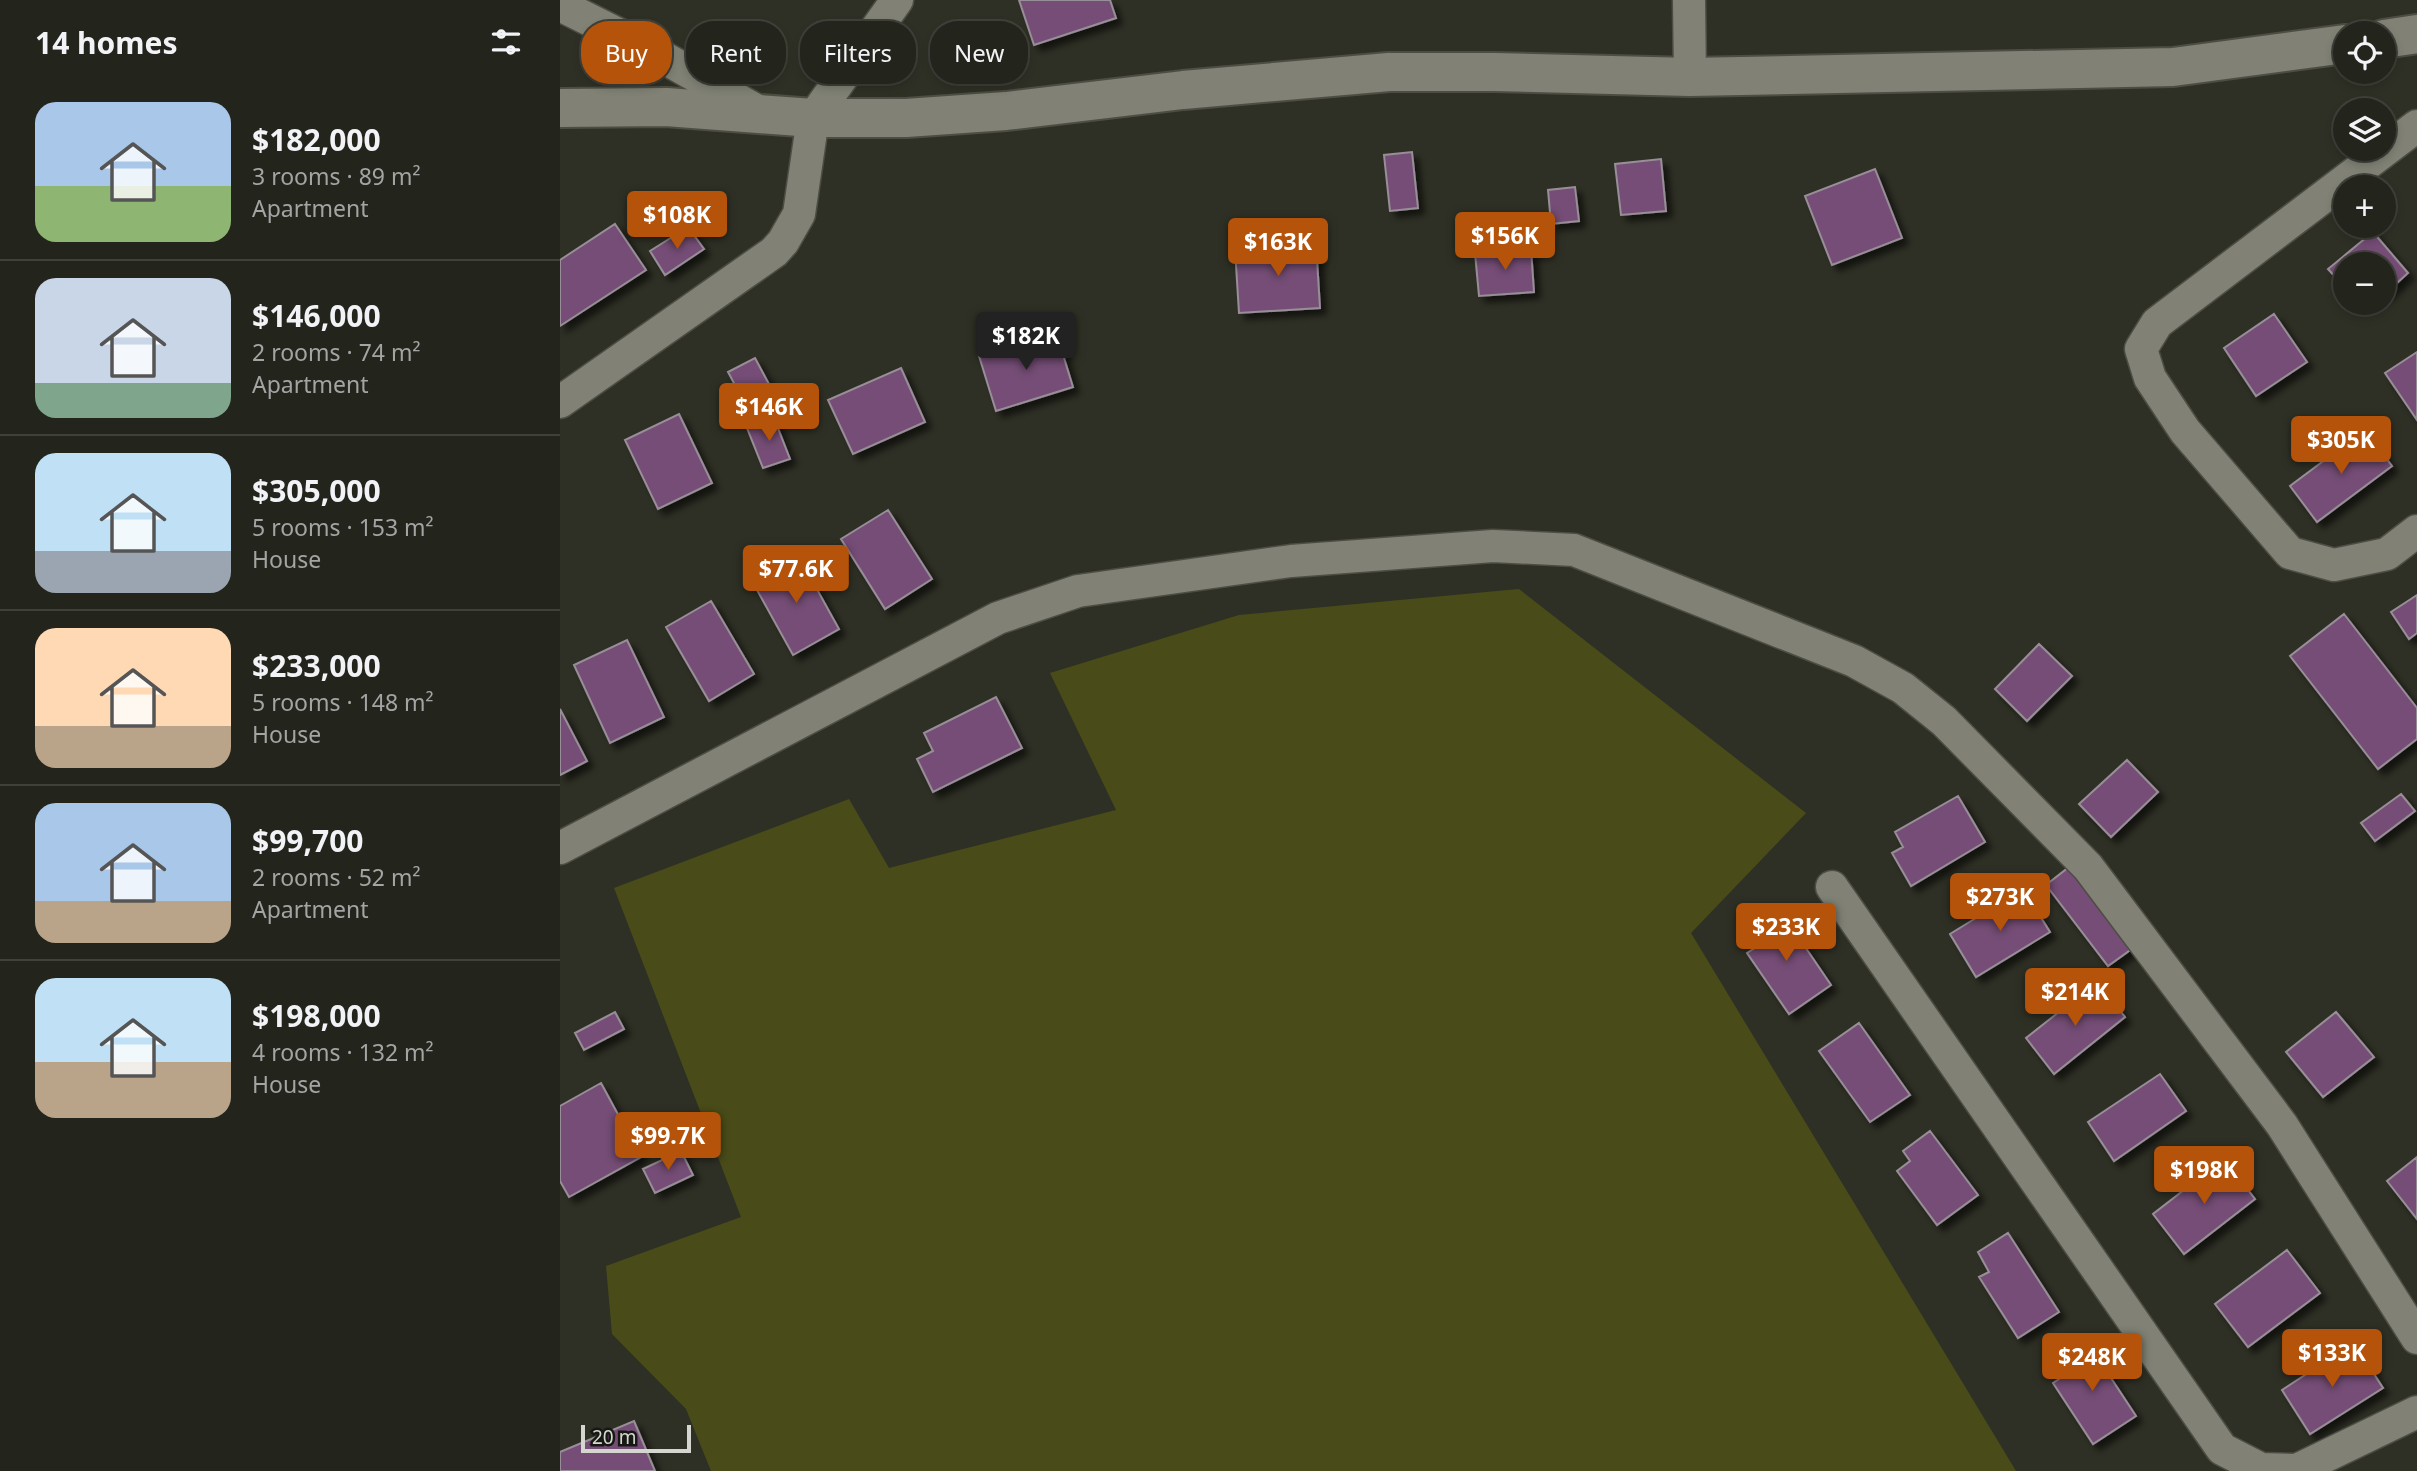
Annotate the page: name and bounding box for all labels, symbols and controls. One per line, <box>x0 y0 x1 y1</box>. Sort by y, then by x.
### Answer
chip: Buy <box>581 21 672 84</box>
chip: Rent <box>686 21 786 84</box>
chip: Filters <box>800 21 916 84</box>
chip: New <box>930 21 1028 84</box>
map controls <box>2333 21 2396 315</box>
button: locate <box>2333 21 2396 84</box>
text: 14 homes <box>35 22 178 63</box>
icon: filters <box>487 23 525 61</box>
button: layers <box>2333 98 2396 161</box>
text: $182,000 <box>252 119 381 160</box>
icon: home <box>91 130 175 214</box>
text: 3 rooms · 89 m² <box>252 160 421 192</box>
button: + <box>2333 175 2396 238</box>
pin: $108K <box>628 191 726 251</box>
text: Apartment <box>252 192 369 224</box>
text: $108K <box>643 198 711 230</box>
pin: $156K <box>1456 212 1554 272</box>
pin: $163K <box>1229 218 1327 278</box>
text: $156K <box>1471 219 1539 251</box>
text: $163K <box>1244 225 1312 257</box>
button: − <box>2333 252 2396 315</box>
text: $146,000 <box>252 295 381 336</box>
icon: home <box>91 306 175 390</box>
pin: $182K <box>977 312 1075 372</box>
text: $182K <box>992 319 1060 351</box>
text: 2 rooms · 74 m² <box>252 336 421 368</box>
text: Apartment <box>252 368 369 400</box>
pin: $146K <box>720 384 818 443</box>
text: $146K <box>735 390 803 422</box>
pin: $305K <box>2292 416 2390 476</box>
text: $305K <box>2307 423 2375 455</box>
text: $305,000 <box>252 470 381 511</box>
icon: home <box>91 481 175 565</box>
text: 5 rooms · 153 m² <box>252 511 434 543</box>
text: House <box>252 543 321 575</box>
pin: $77.6K <box>739 546 853 605</box>
text: $77.6K <box>759 552 833 584</box>
text: $233,000 <box>252 645 381 686</box>
icon: home <box>91 656 175 740</box>
text: 5 rooms · 148 m² <box>252 686 434 718</box>
text: House <box>252 718 321 750</box>
text: $99,700 <box>252 820 364 861</box>
icon: home <box>91 831 175 915</box>
text: 2 rooms · 52 m² <box>252 861 421 893</box>
pin: $273K <box>1951 874 2049 933</box>
text: $273K <box>1966 880 2034 912</box>
text: Apartment <box>252 893 369 925</box>
pin: $233K <box>1737 904 1835 963</box>
text: $233K <box>1752 910 1820 942</box>
pin: $214K <box>2026 968 2124 1028</box>
text: $214K <box>2041 975 2109 1007</box>
text: $198,000 <box>252 995 381 1036</box>
icon: home <box>91 1006 175 1090</box>
text: 4 rooms · 132 m² <box>252 1036 434 1068</box>
text: House <box>252 1068 321 1100</box>
pin: $99.7K <box>611 1112 725 1172</box>
text: $99.7K <box>631 1119 705 1151</box>
pin: $198K <box>2155 1146 2253 1206</box>
text: $198K <box>2170 1153 2238 1185</box>
pin: $133K <box>2283 1330 2381 1389</box>
pin: $248K <box>2043 1334 2141 1393</box>
text: $133K <box>2298 1336 2366 1368</box>
text: $248K <box>2058 1340 2126 1372</box>
scale bar <box>581 1422 691 1454</box>
text: 20 m <box>592 1424 636 1450</box>

